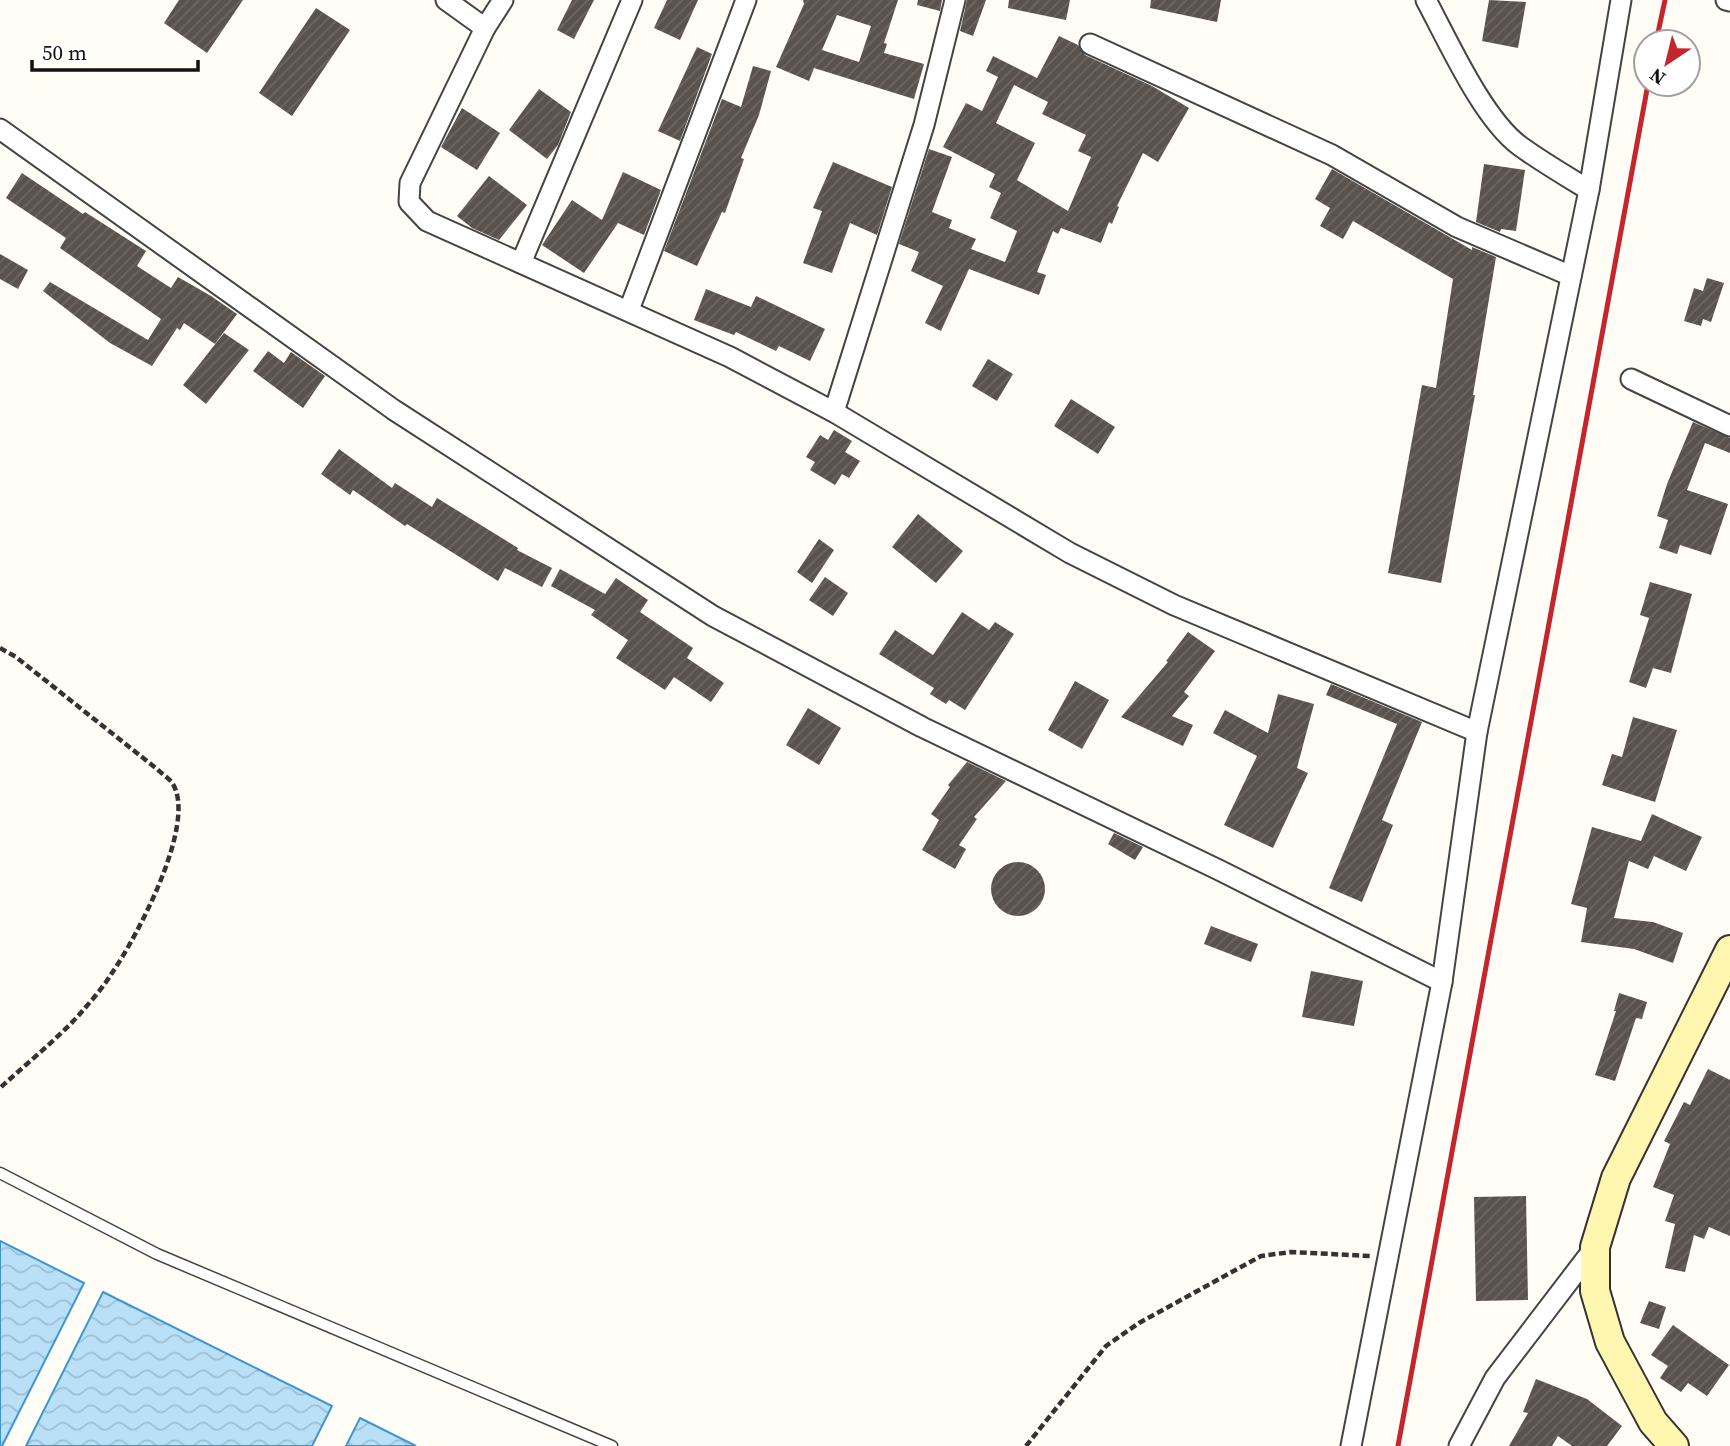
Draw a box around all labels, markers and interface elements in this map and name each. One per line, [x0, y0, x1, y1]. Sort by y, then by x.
scale bar [32, 28, 198, 72]
north arrow [1632, 28, 1702, 98]
text: 50 m [42, 38, 87, 67]
text: N [1644, 62, 1670, 92]

